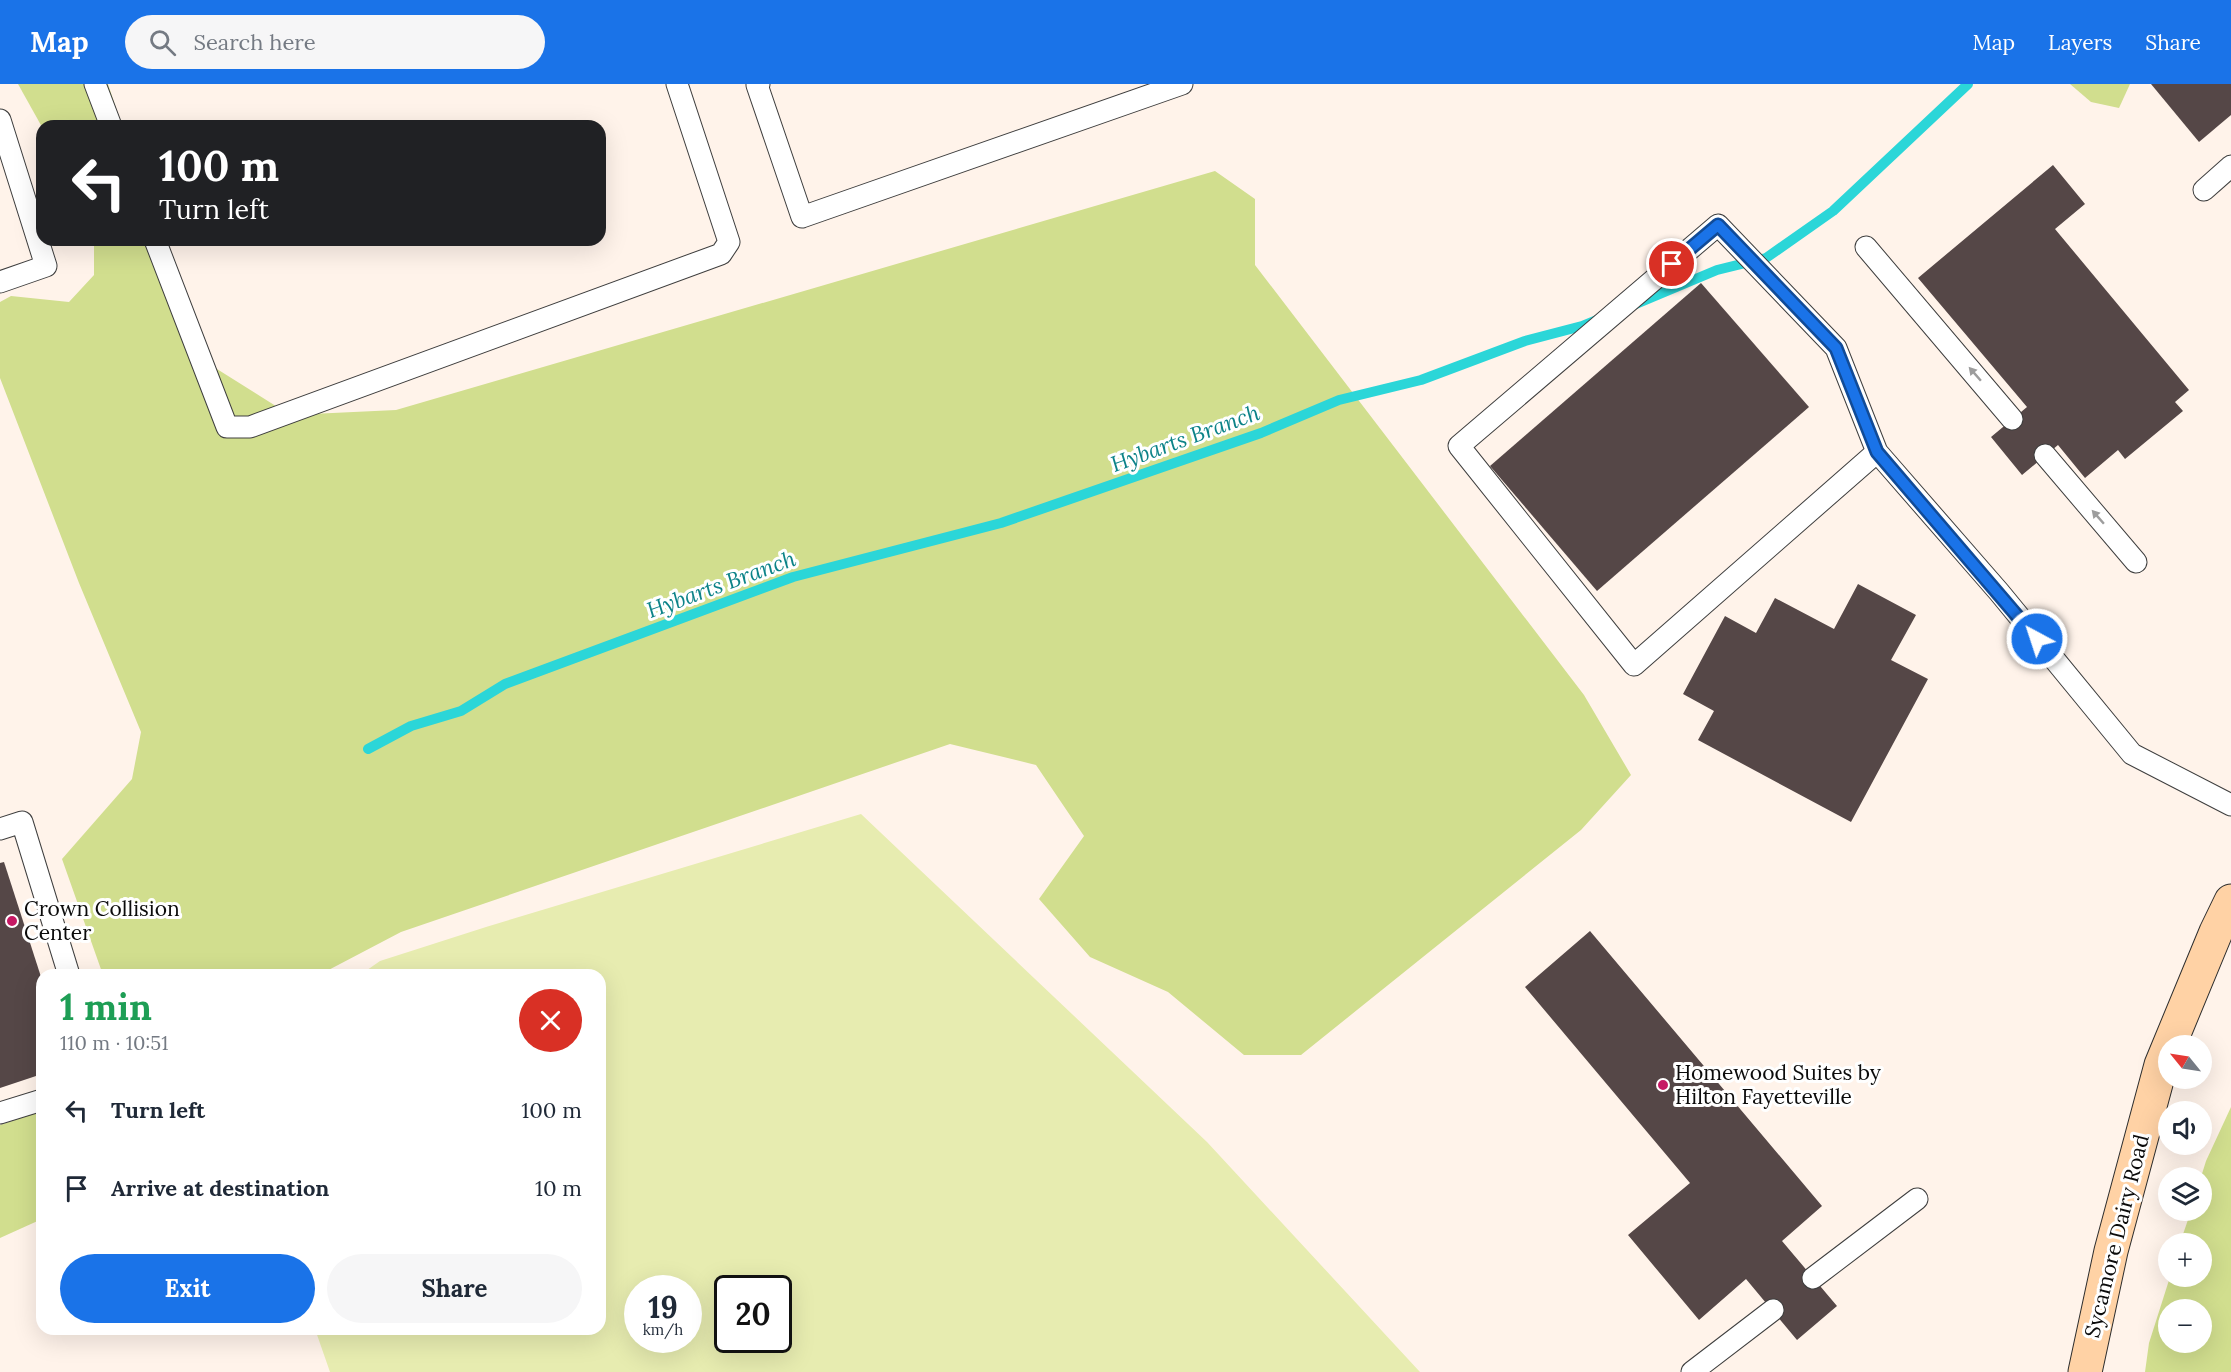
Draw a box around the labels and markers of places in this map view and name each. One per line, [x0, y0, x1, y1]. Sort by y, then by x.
pin [1646, 238, 1697, 289]
place label: Crown Collision Center [24, 895, 180, 946]
marker: Crown Collision Center [5, 914, 19, 928]
place label: Homewood Suites by Hilton Fayetteville [1675, 1059, 1881, 1110]
marker: Homewood Suites by Hilton Fayetteville [1656, 1078, 1670, 1092]

